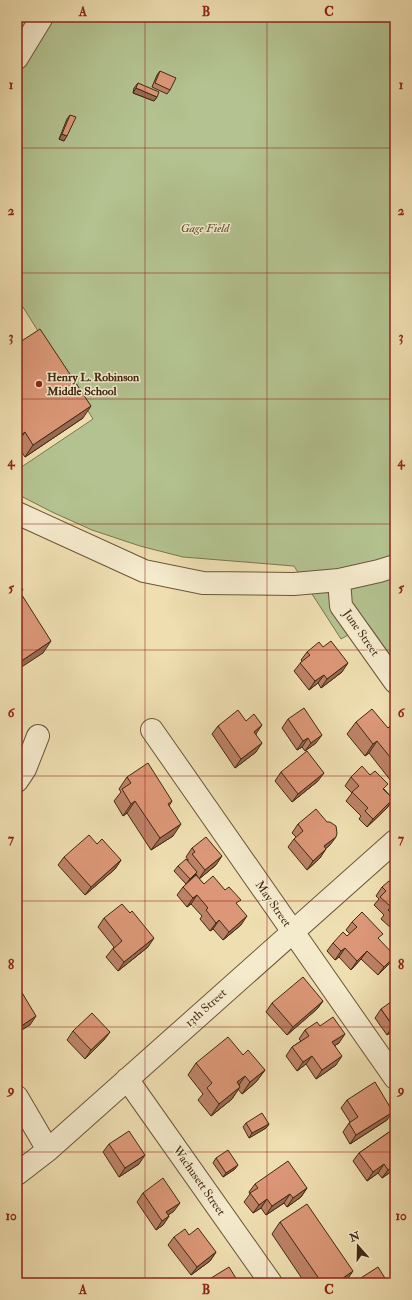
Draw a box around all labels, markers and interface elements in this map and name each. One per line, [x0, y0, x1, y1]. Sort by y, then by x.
text: A [78, 4, 88, 20]
text: B [202, 4, 210, 20]
text: C [324, 4, 334, 20]
text: 1 [9, 77, 14, 93]
text: 1 [399, 77, 404, 93]
text: 2 [8, 203, 15, 219]
text: 2 [398, 203, 405, 219]
park label: Gage Field [181, 221, 230, 236]
text: 3 [9, 329, 14, 345]
text: 3 [399, 329, 404, 345]
place label: Henry L. Robinson Middle School [46, 370, 140, 399]
marker: Henry L. Robinson Middle School [34, 379, 44, 389]
text: 4 [6, 454, 15, 470]
text: 4 [396, 454, 405, 470]
text: 5 [8, 580, 14, 596]
text: 5 [398, 580, 404, 596]
street label: June Street [339, 606, 383, 659]
text: 6 [8, 705, 16, 721]
text: 6 [398, 705, 406, 721]
text: 7 [8, 831, 15, 847]
text: 7 [398, 831, 405, 847]
street label: May Street [252, 878, 294, 930]
text: 8 [8, 957, 14, 973]
text: 8 [398, 957, 404, 973]
street label: 13th Street [182, 985, 230, 1030]
text: 9 [6, 1082, 15, 1098]
text: 9 [396, 1082, 405, 1098]
street label: Wachusett Street [169, 1142, 229, 1219]
text: 10 [5, 1208, 17, 1224]
text: 10 [395, 1208, 407, 1224]
north arrow [338, 1226, 378, 1266]
text: N [347, 1229, 363, 1245]
text: A [78, 1282, 88, 1298]
text: B [202, 1282, 210, 1298]
text: C [324, 1282, 334, 1298]

